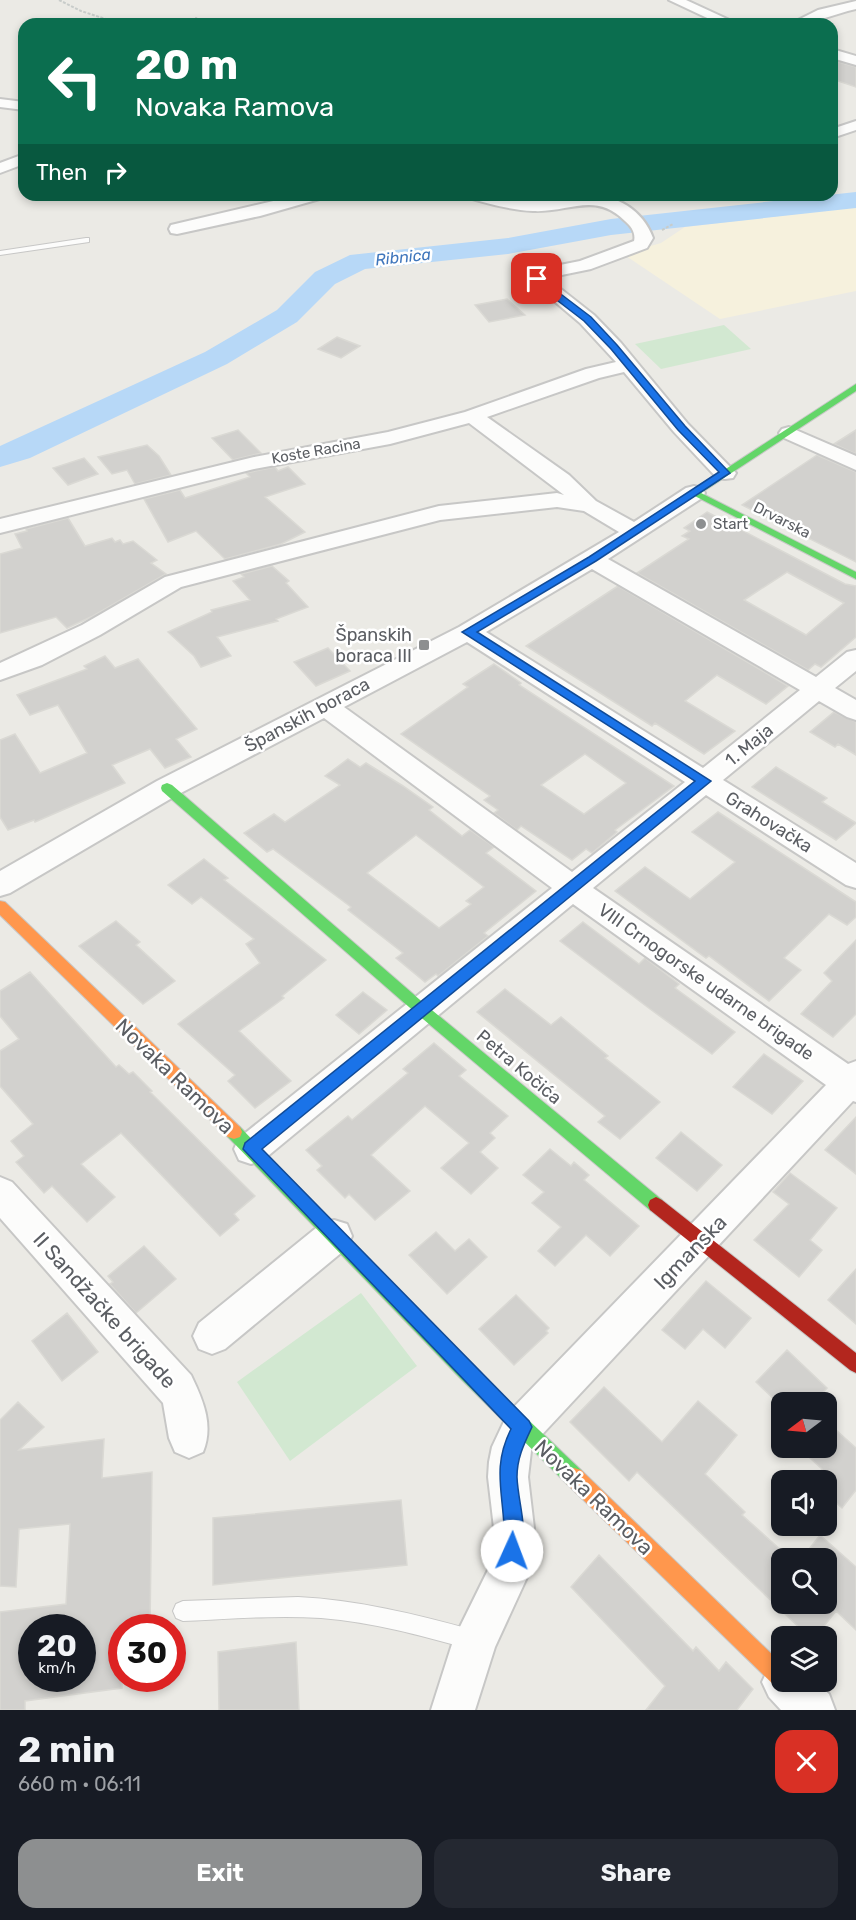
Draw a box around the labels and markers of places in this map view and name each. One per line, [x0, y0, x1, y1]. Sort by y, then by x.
pin [511, 253, 562, 304]
place label: Start [713, 515, 748, 533]
marker: Start [694, 517, 708, 531]
place label: Španskih boraca III [335, 624, 412, 667]
marker: Španskih boraca III [417, 638, 431, 652]

